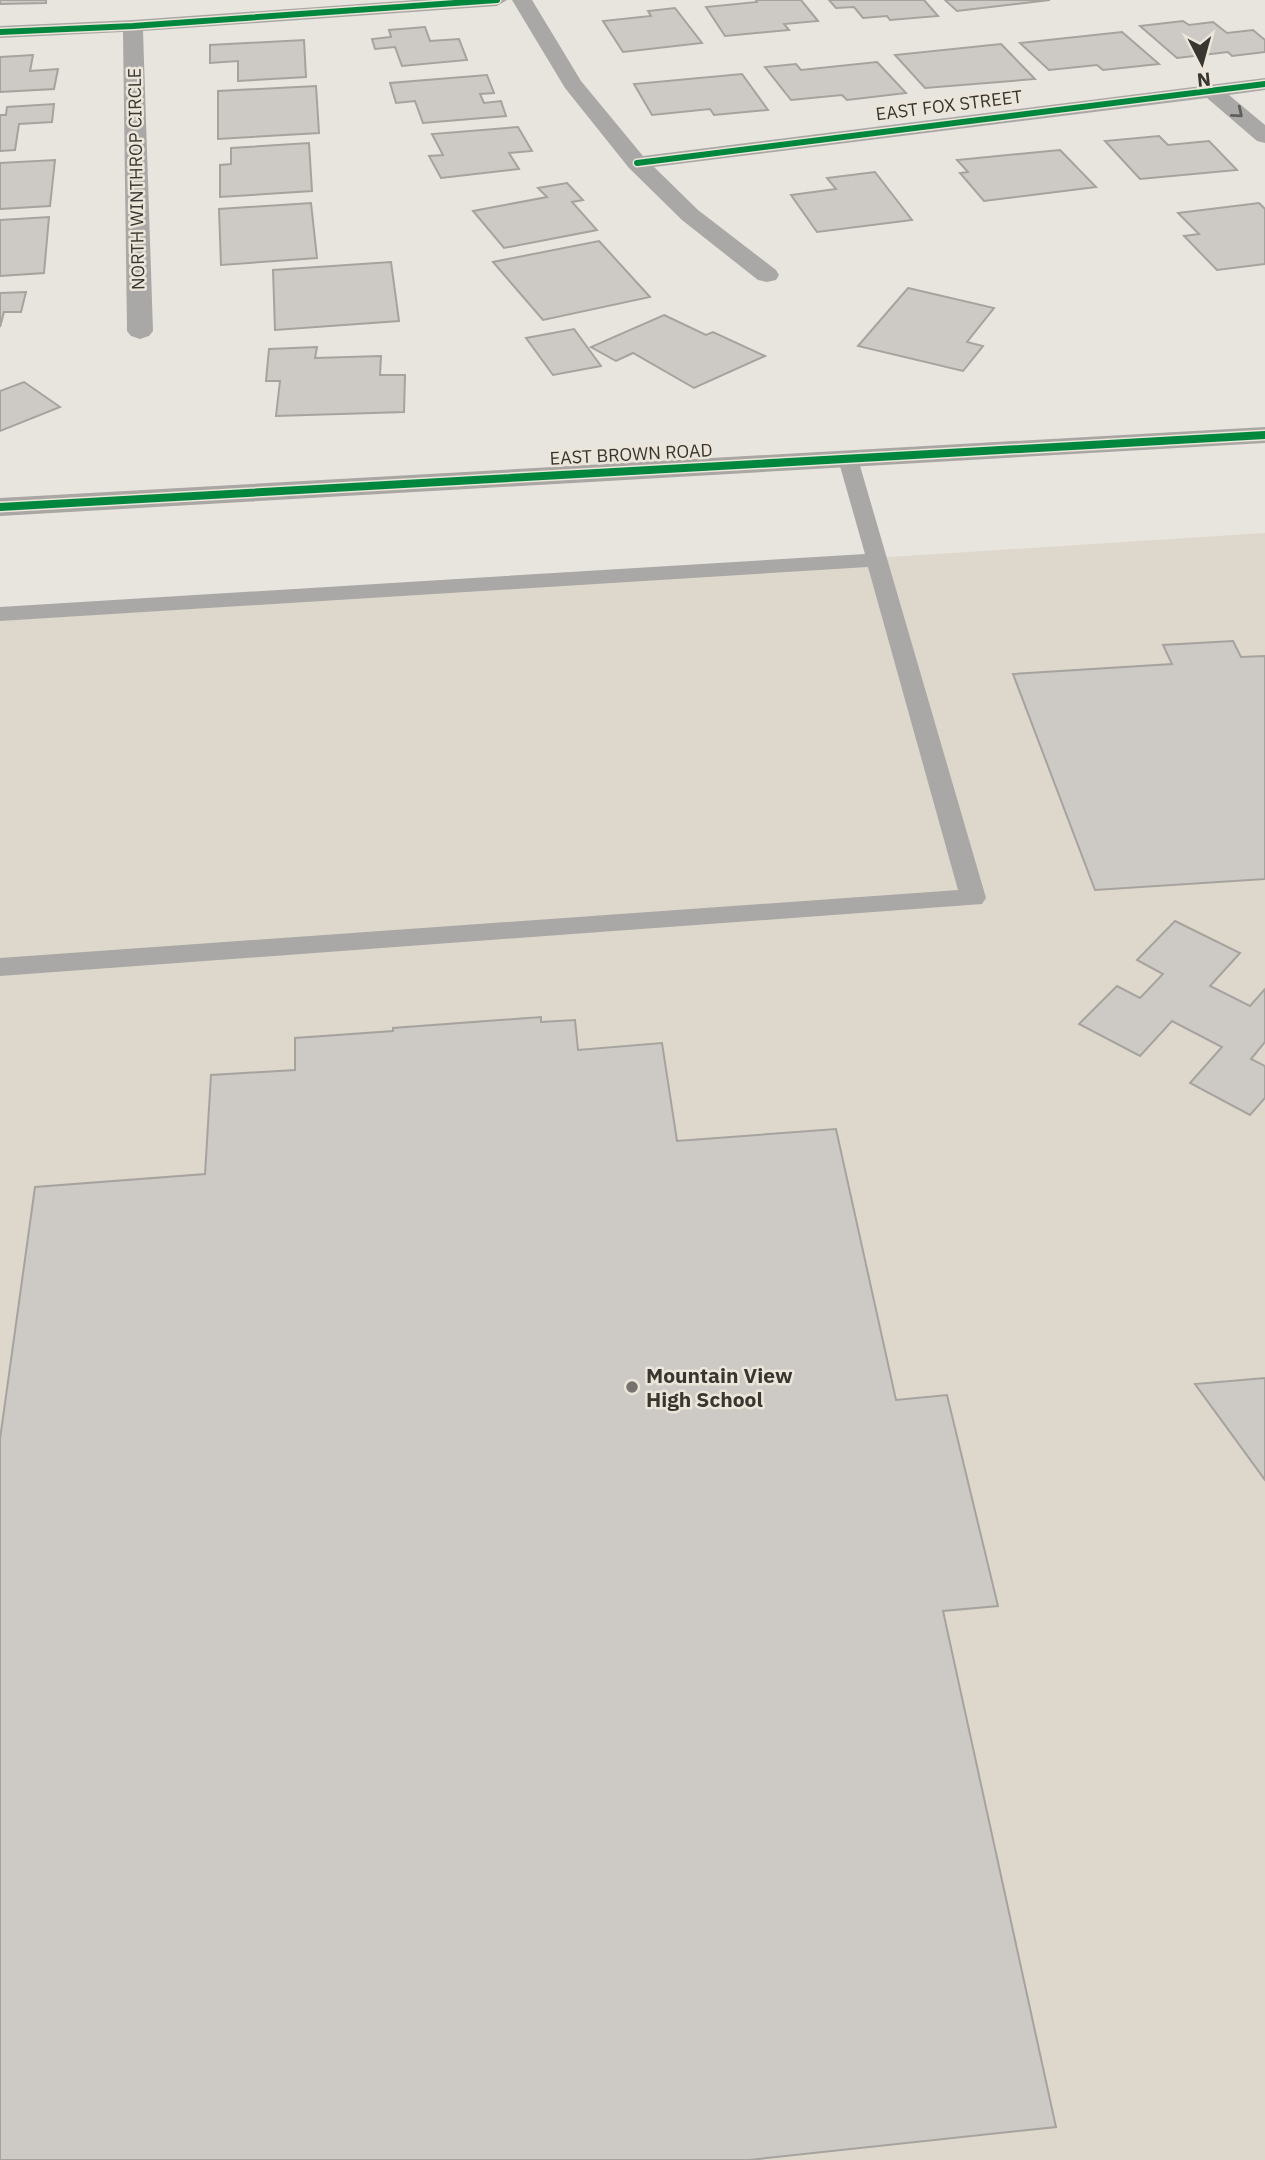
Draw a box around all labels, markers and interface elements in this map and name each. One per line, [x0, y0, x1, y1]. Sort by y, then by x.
north arrow [1167, 28, 1237, 98]
text: N [1196, 67, 1212, 93]
street label: NORTH WINTHROP CIRCLE [123, 68, 149, 290]
street label: EAST FOX STREET [874, 85, 1024, 125]
one-way arrow [1230, 105, 1243, 117]
street label: EAST BROWN ROAD [549, 438, 713, 470]
place label: Mountain View High School [646, 1361, 793, 1413]
marker: Mountain View High School [624, 1379, 640, 1395]

